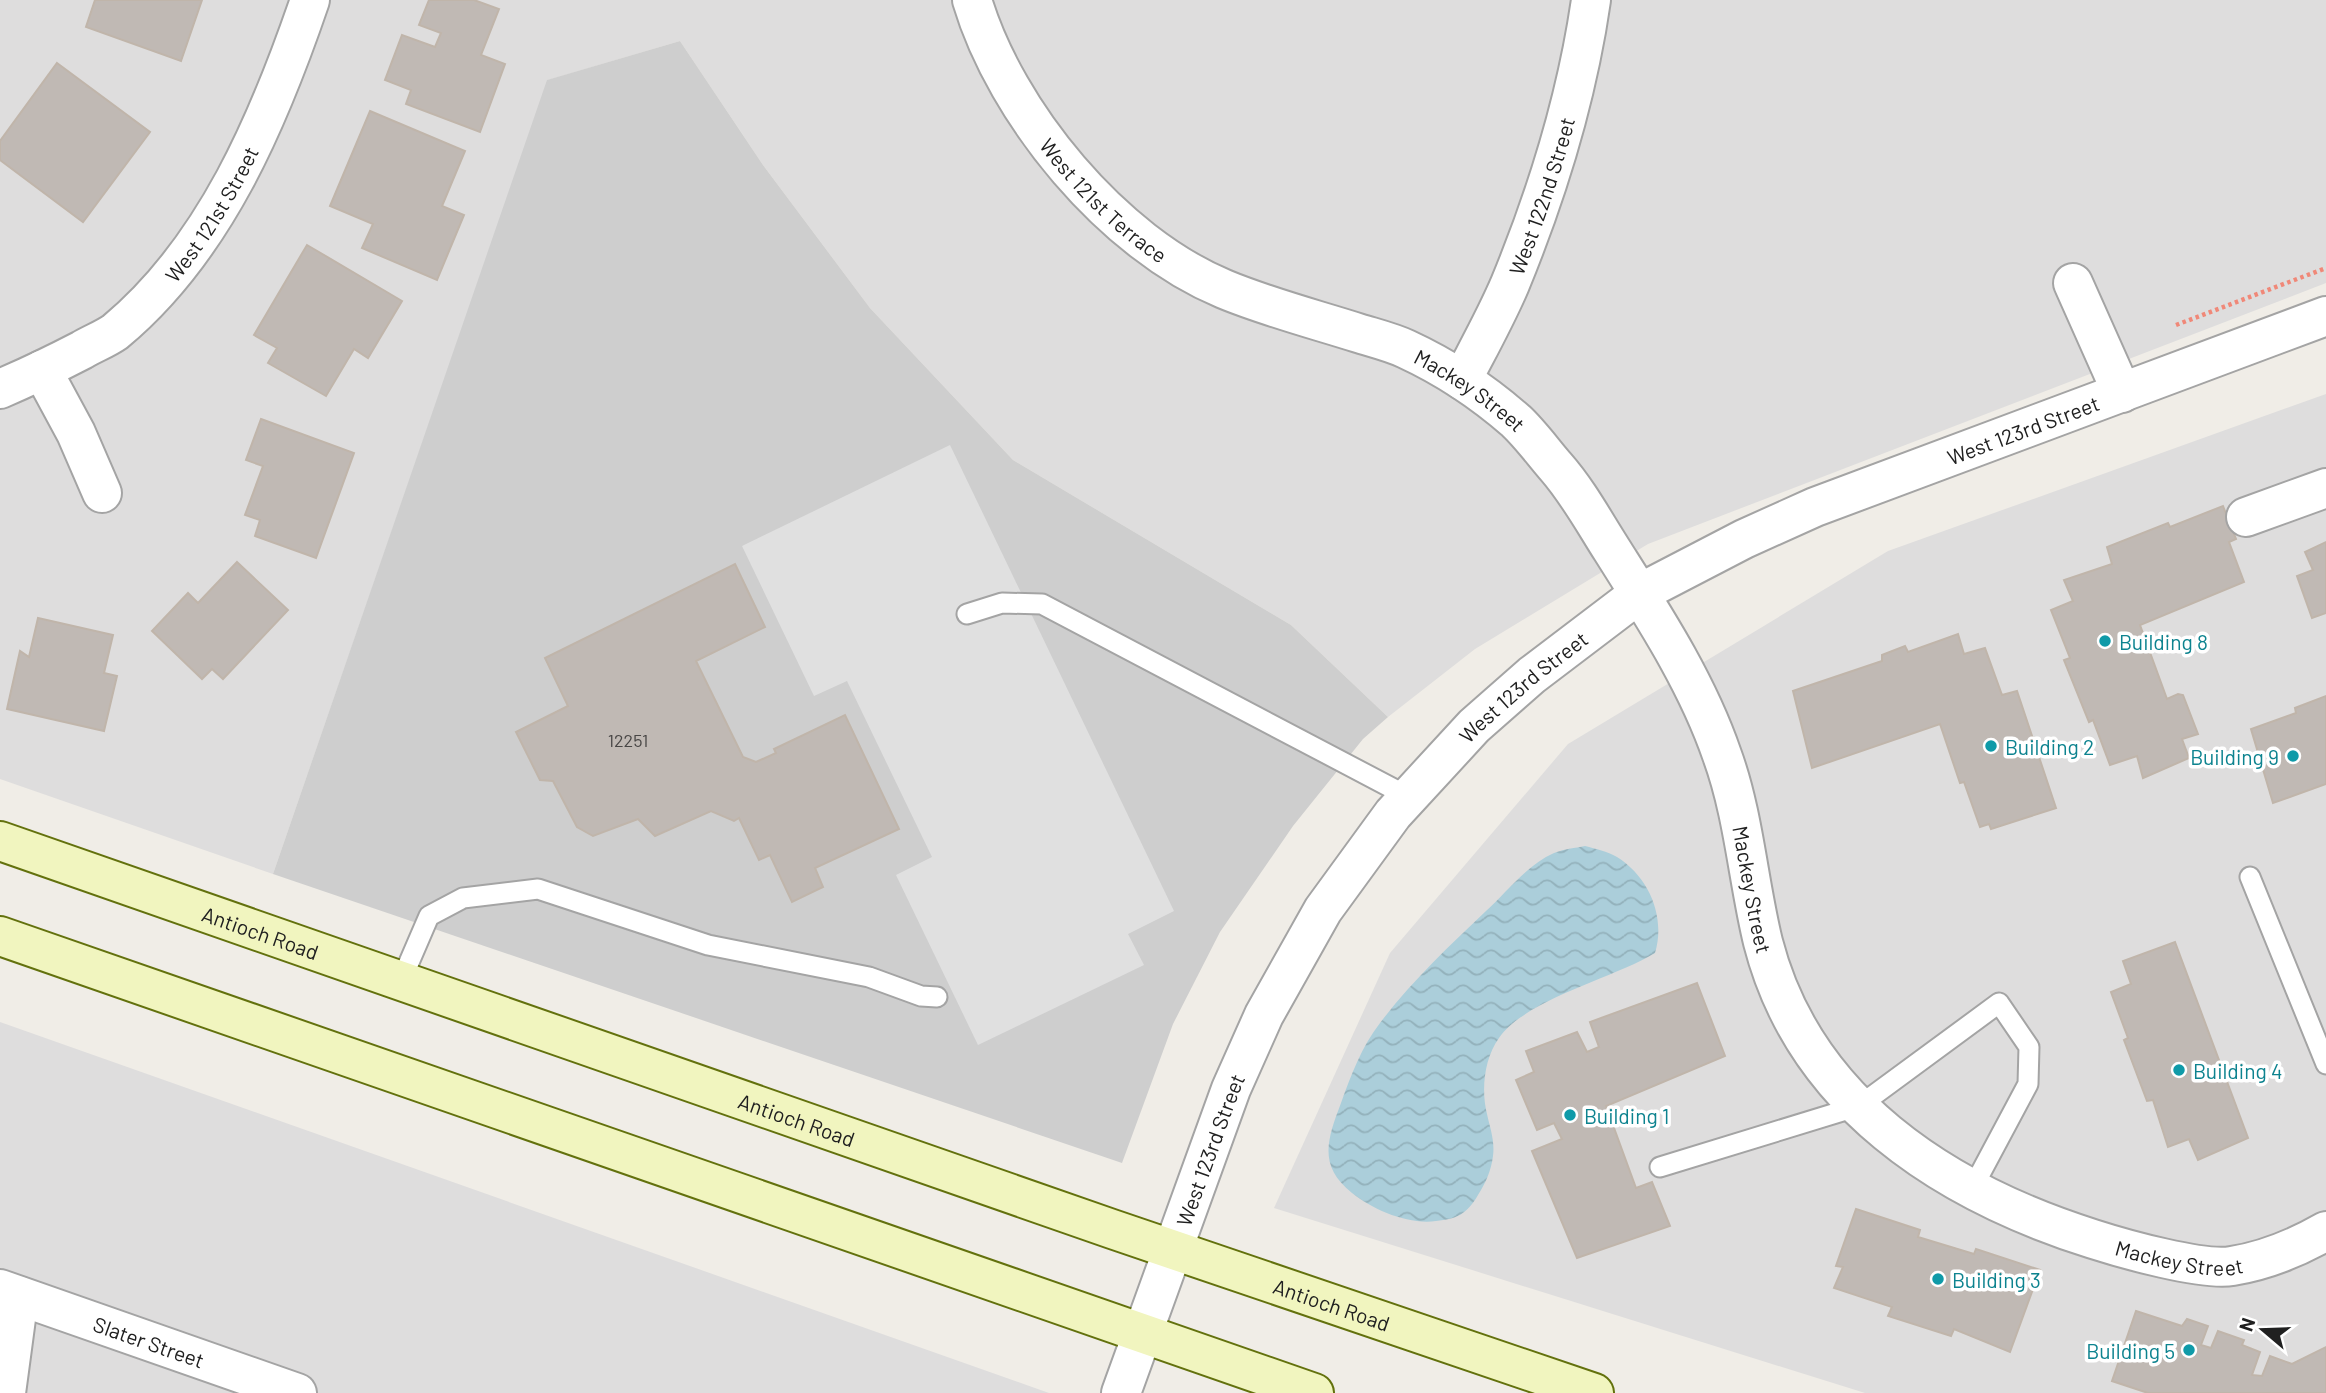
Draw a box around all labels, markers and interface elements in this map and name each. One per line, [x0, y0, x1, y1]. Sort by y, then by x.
street label: West 122nd Street [1503, 114, 1579, 278]
street label: West 121st Terrace [1035, 133, 1172, 267]
street label: West 121st Street [159, 142, 262, 286]
street label: Mackey Street [1411, 343, 1531, 436]
street label: West 123rd Street [1943, 390, 2102, 469]
street label: West 123rd Street [1453, 625, 1592, 747]
place label: Building 8 [2119, 629, 2208, 654]
marker: Building 8 [2097, 633, 2113, 649]
house number: 12251 [608, 729, 648, 751]
place label: Building 2 [2005, 734, 2094, 759]
marker: Building 2 [1983, 738, 1999, 754]
place label: Building 9 [2190, 744, 2279, 769]
marker: Building 9 [2285, 748, 2301, 764]
street label: Mackey Street [1729, 823, 1778, 956]
street label: Antioch Road [199, 900, 322, 964]
place label: Building 4 [2193, 1058, 2282, 1083]
marker: Building 4 [2171, 1062, 2187, 1078]
street label: West 123rd Street [1170, 1069, 1249, 1229]
street label: Antioch Road [735, 1087, 858, 1151]
place label: Building 1 [1584, 1103, 1669, 1128]
marker: Building 1 [1562, 1107, 1578, 1123]
street label: Mackey Street [2113, 1234, 2245, 1279]
place label: Building 3 [1952, 1267, 2041, 1292]
marker: Building 3 [1930, 1271, 1946, 1287]
street label: Antioch Road [1270, 1272, 1393, 1335]
north arrow [2228, 1295, 2298, 1365]
street label: Slater Street [90, 1310, 208, 1372]
text: N [2234, 1315, 2259, 1334]
place label: Building 5 [2086, 1338, 2175, 1363]
marker: Building 5 [2181, 1342, 2197, 1358]

